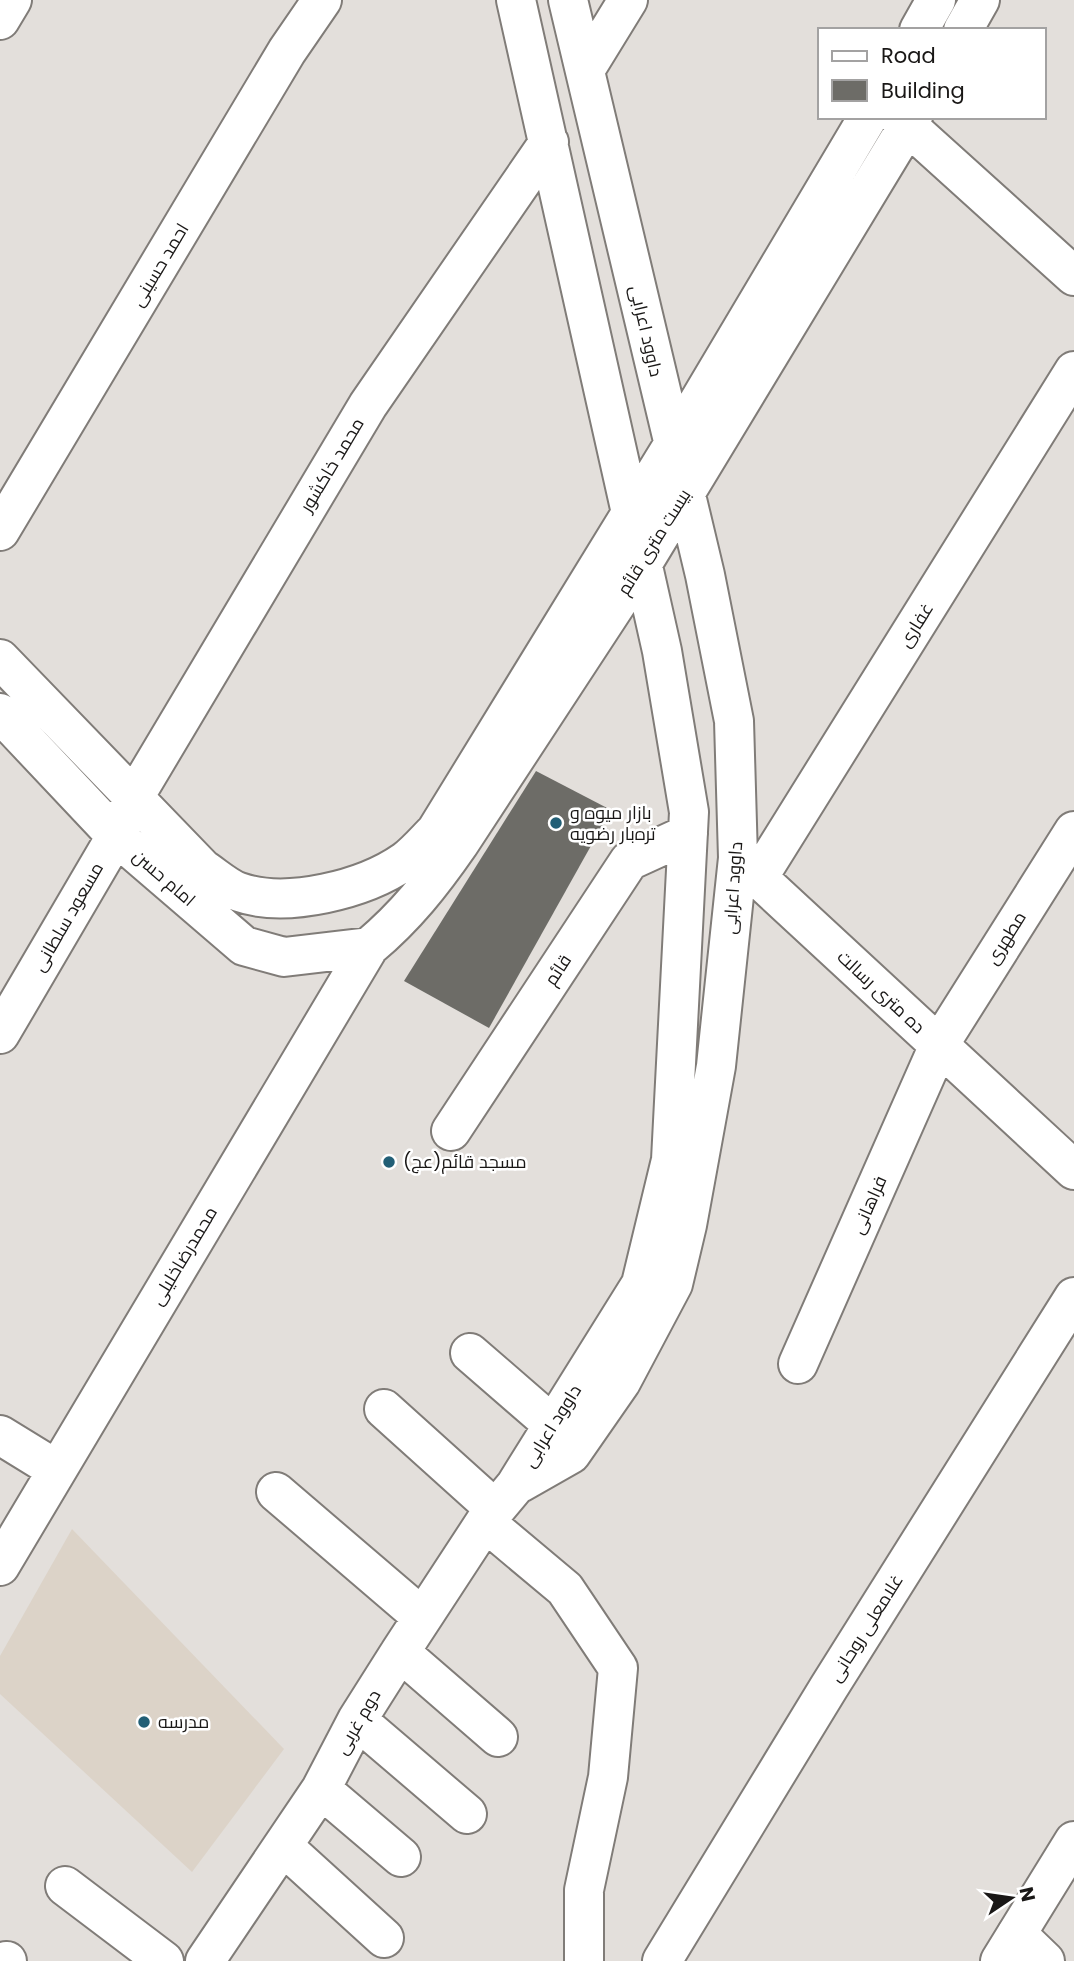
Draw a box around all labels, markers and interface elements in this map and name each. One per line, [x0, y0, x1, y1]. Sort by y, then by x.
legend [818, 28, 1046, 119]
text: Road [881, 41, 936, 70]
text: Building [881, 76, 965, 105]
street label: احمد حسینی [125, 218, 194, 311]
street label: داوود اعرابی [624, 283, 669, 379]
street label: محمد خاکشور [293, 413, 370, 518]
street label: بیست متری قائم [611, 484, 696, 600]
street label: غفاری [892, 598, 939, 652]
place label: بازار میوه و تره‌بار رضویه [570, 800, 656, 846]
marker: بازار میوه و تره‌بار رضویه [548, 815, 564, 831]
street label: داوود اعرابی [717, 841, 748, 935]
street label: امام حسن [128, 843, 201, 912]
street label: مسعود سلطانی [26, 858, 109, 976]
street label: مطهری [979, 906, 1032, 969]
street label: ده متری رسالت [832, 944, 931, 1039]
street label: قائم [538, 949, 577, 990]
place label: مسجد قائم(عج) [403, 1149, 527, 1174]
marker: مسجد قائم(عج) [381, 1154, 397, 1170]
street label: فراهانی [845, 1172, 892, 1238]
street label: محمدرضاخلیلی [144, 1202, 223, 1310]
street label: داوود اعرابی [516, 1380, 587, 1472]
street label: غلامعلی روحانی [823, 1569, 909, 1686]
street label: دوم غربی [329, 1685, 386, 1759]
place label: مدرسه [158, 1709, 209, 1734]
marker: مدرسه [136, 1714, 152, 1730]
north arrow [976, 1863, 1046, 1933]
text: N [1012, 1884, 1042, 1904]

